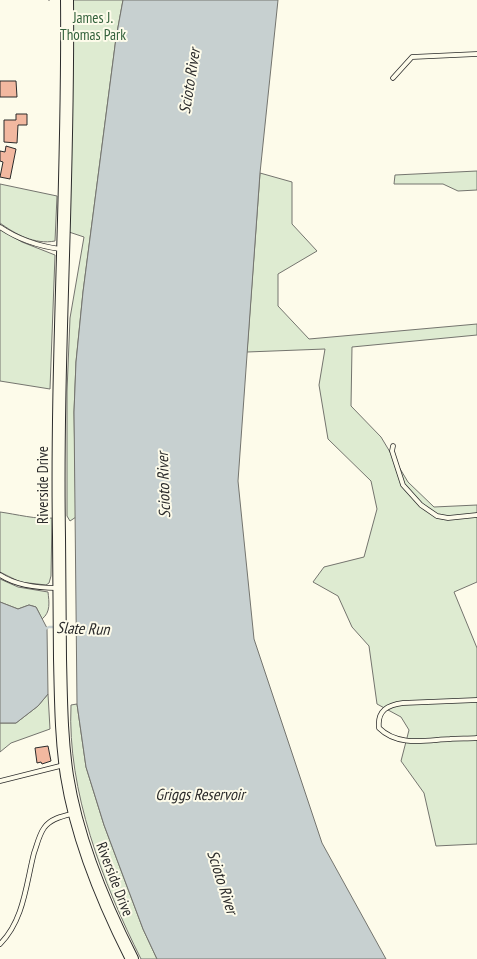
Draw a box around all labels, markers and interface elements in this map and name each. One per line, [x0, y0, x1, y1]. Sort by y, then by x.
park label: James J. Thomas Park [60, 8, 126, 44]
water label: Scioto River [174, 44, 204, 115]
street label: Riverside Drive [33, 446, 52, 524]
water label: Scioto River [152, 449, 174, 518]
water label: Slate Run [56, 617, 111, 639]
water label: Griggs Reservoir [155, 784, 247, 804]
street label: Riverside Drive [92, 839, 138, 919]
water label: Scioto River [203, 848, 243, 919]

